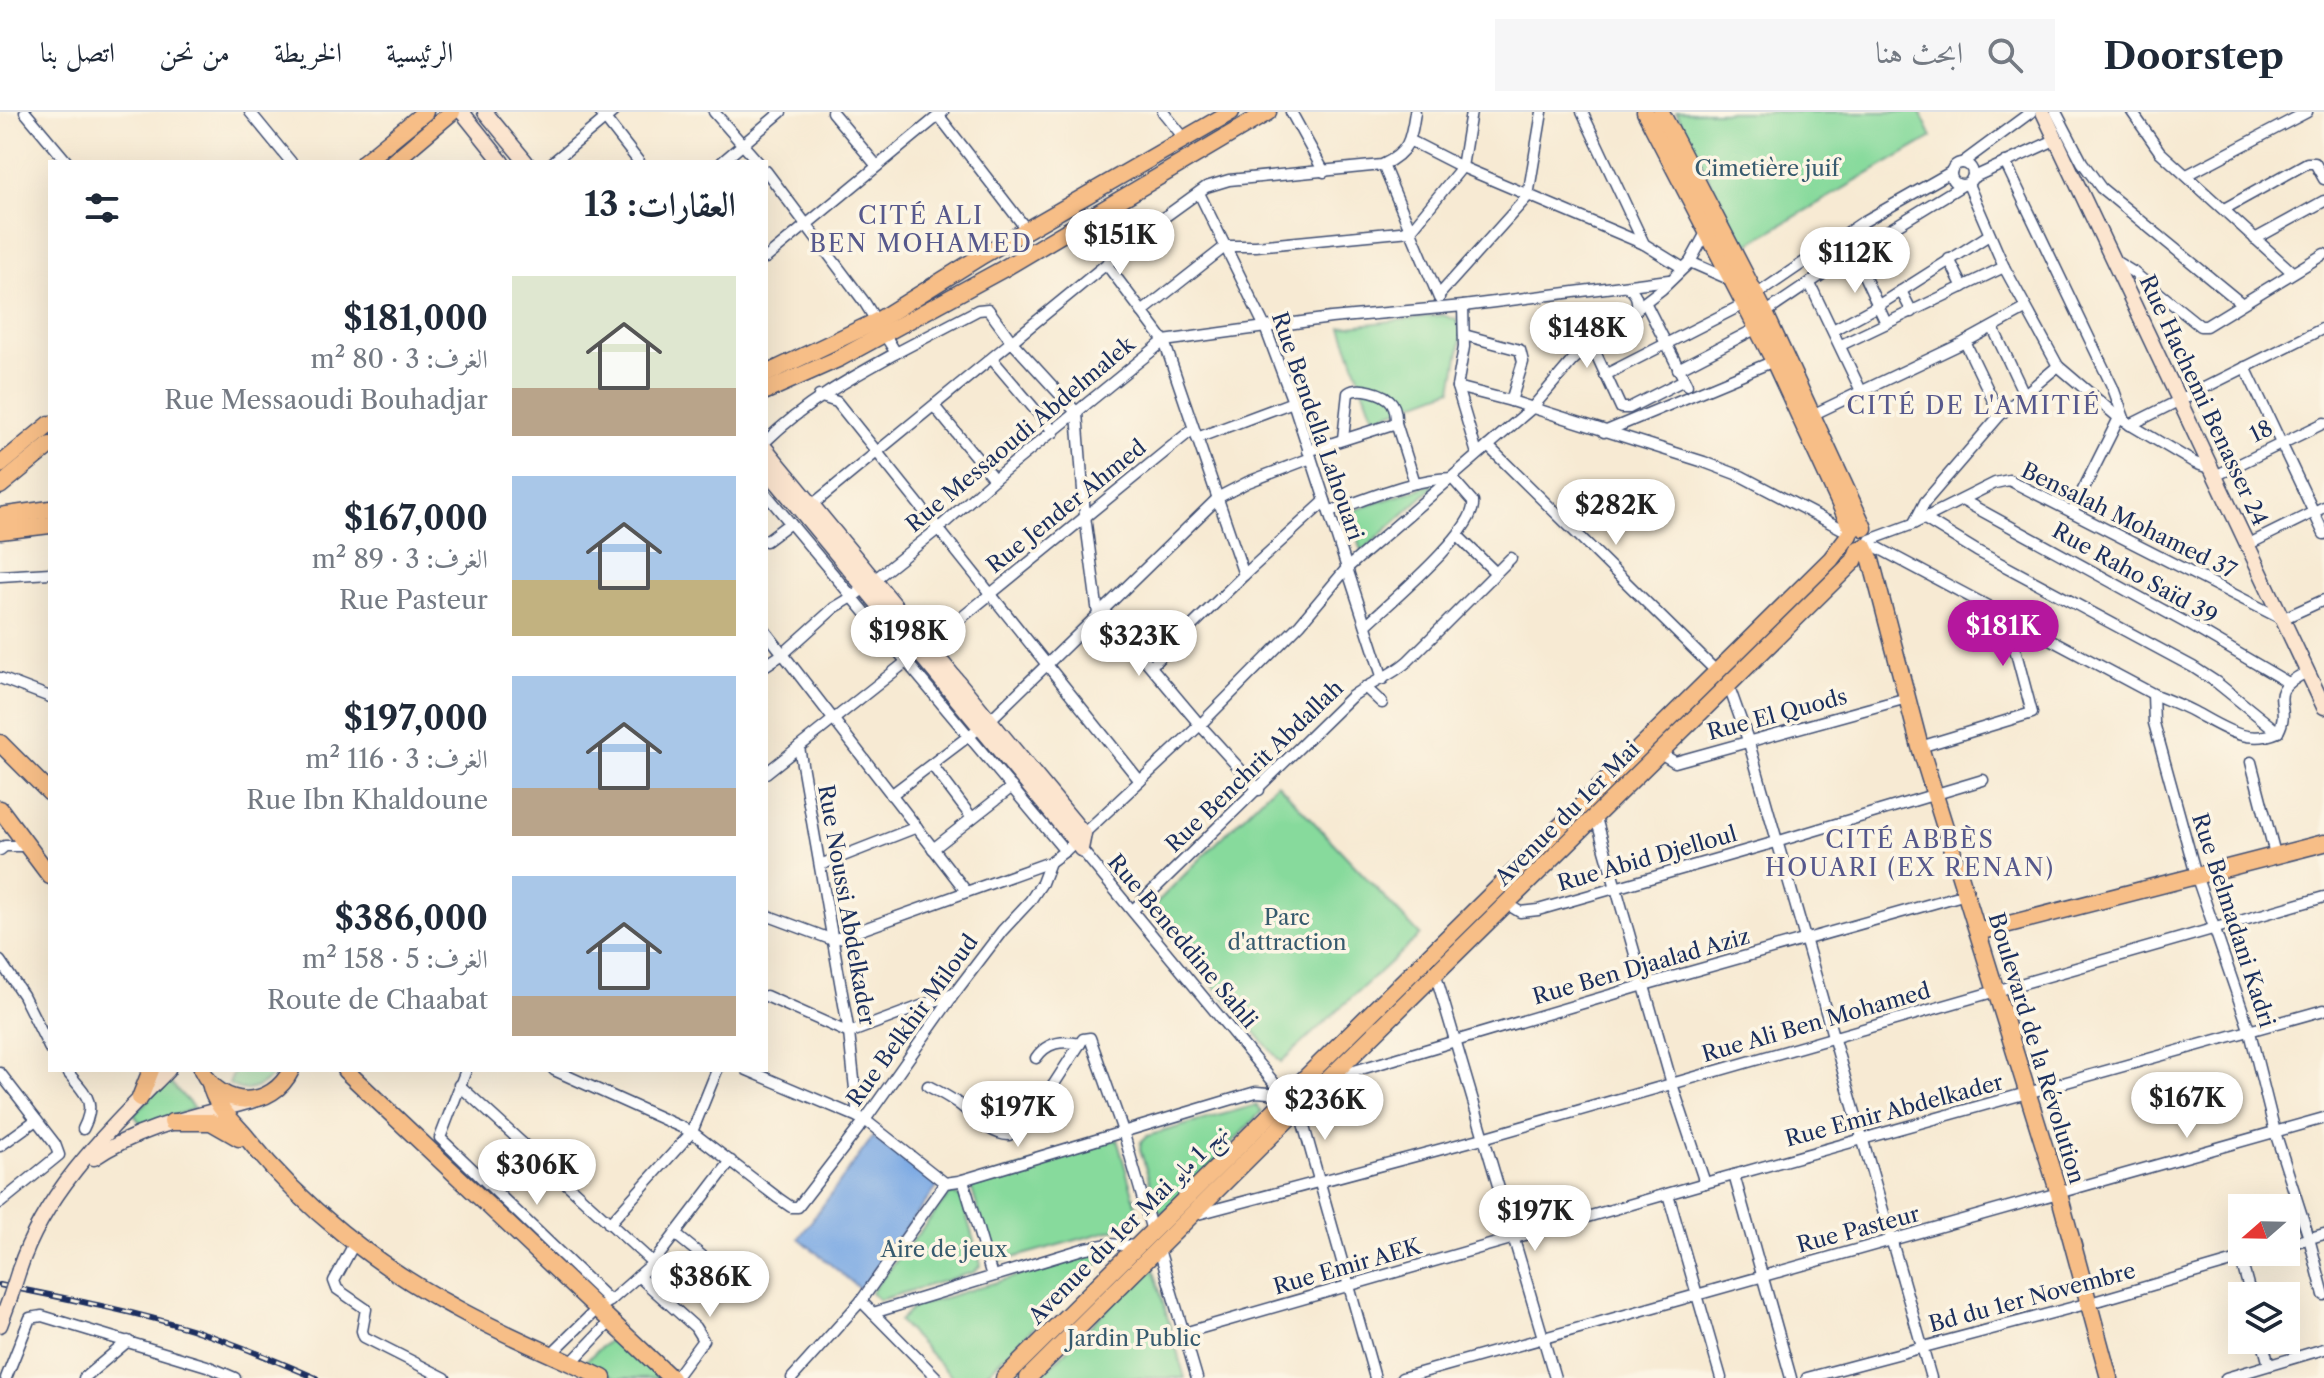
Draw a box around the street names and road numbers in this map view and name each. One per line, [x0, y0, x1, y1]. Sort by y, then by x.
street label: Rue Hachemi Benasser 24 [2134, 271, 2274, 530]
street label: Rue Bendella Lahouari [1266, 308, 1369, 544]
street label: Rue Messaoudi Abdelmalek [900, 330, 1141, 538]
street label: 18 [2245, 414, 2277, 448]
street label: Rue Jender Ahmed [981, 434, 1151, 579]
street label: Bensalah Mohamed 37 [2017, 457, 2241, 584]
street label: Rue Raho Saïd 39 [2048, 517, 2222, 630]
street label: Rue Benchrit Abdallah [1160, 674, 1349, 858]
street label: Rue El Quods [1704, 683, 1850, 746]
street label: Avenue du 1er Mai [1489, 735, 1646, 892]
street label: Rue Noussi Abdelkader [812, 783, 881, 1028]
street label: Rue Belmadani Kadri [2186, 810, 2281, 1031]
street label: Rue Abid Djelloul [1554, 820, 1740, 897]
street label: Rue Beneddine Sahli [1102, 849, 1263, 1034]
street label: Boulevard de la Révolution [1982, 909, 2091, 1187]
street label: Rue Ben Djaalad Aziz [1529, 923, 1753, 1010]
street label: Rue Belkhir Miloud [841, 929, 984, 1111]
street label: Rue Ali Ben Mohamed [1699, 977, 1933, 1068]
street label: Rue Emir Abdelkader [1782, 1068, 2006, 1153]
street label: Avenue du 1er Mai نهج 1 مايو [1022, 1119, 1238, 1335]
street label: Rue Pasteur [1794, 1200, 1922, 1259]
street label: Rue Emir AEK [1270, 1232, 1425, 1300]
street label: Bd du 1er Novembre [1926, 1257, 2138, 1338]

